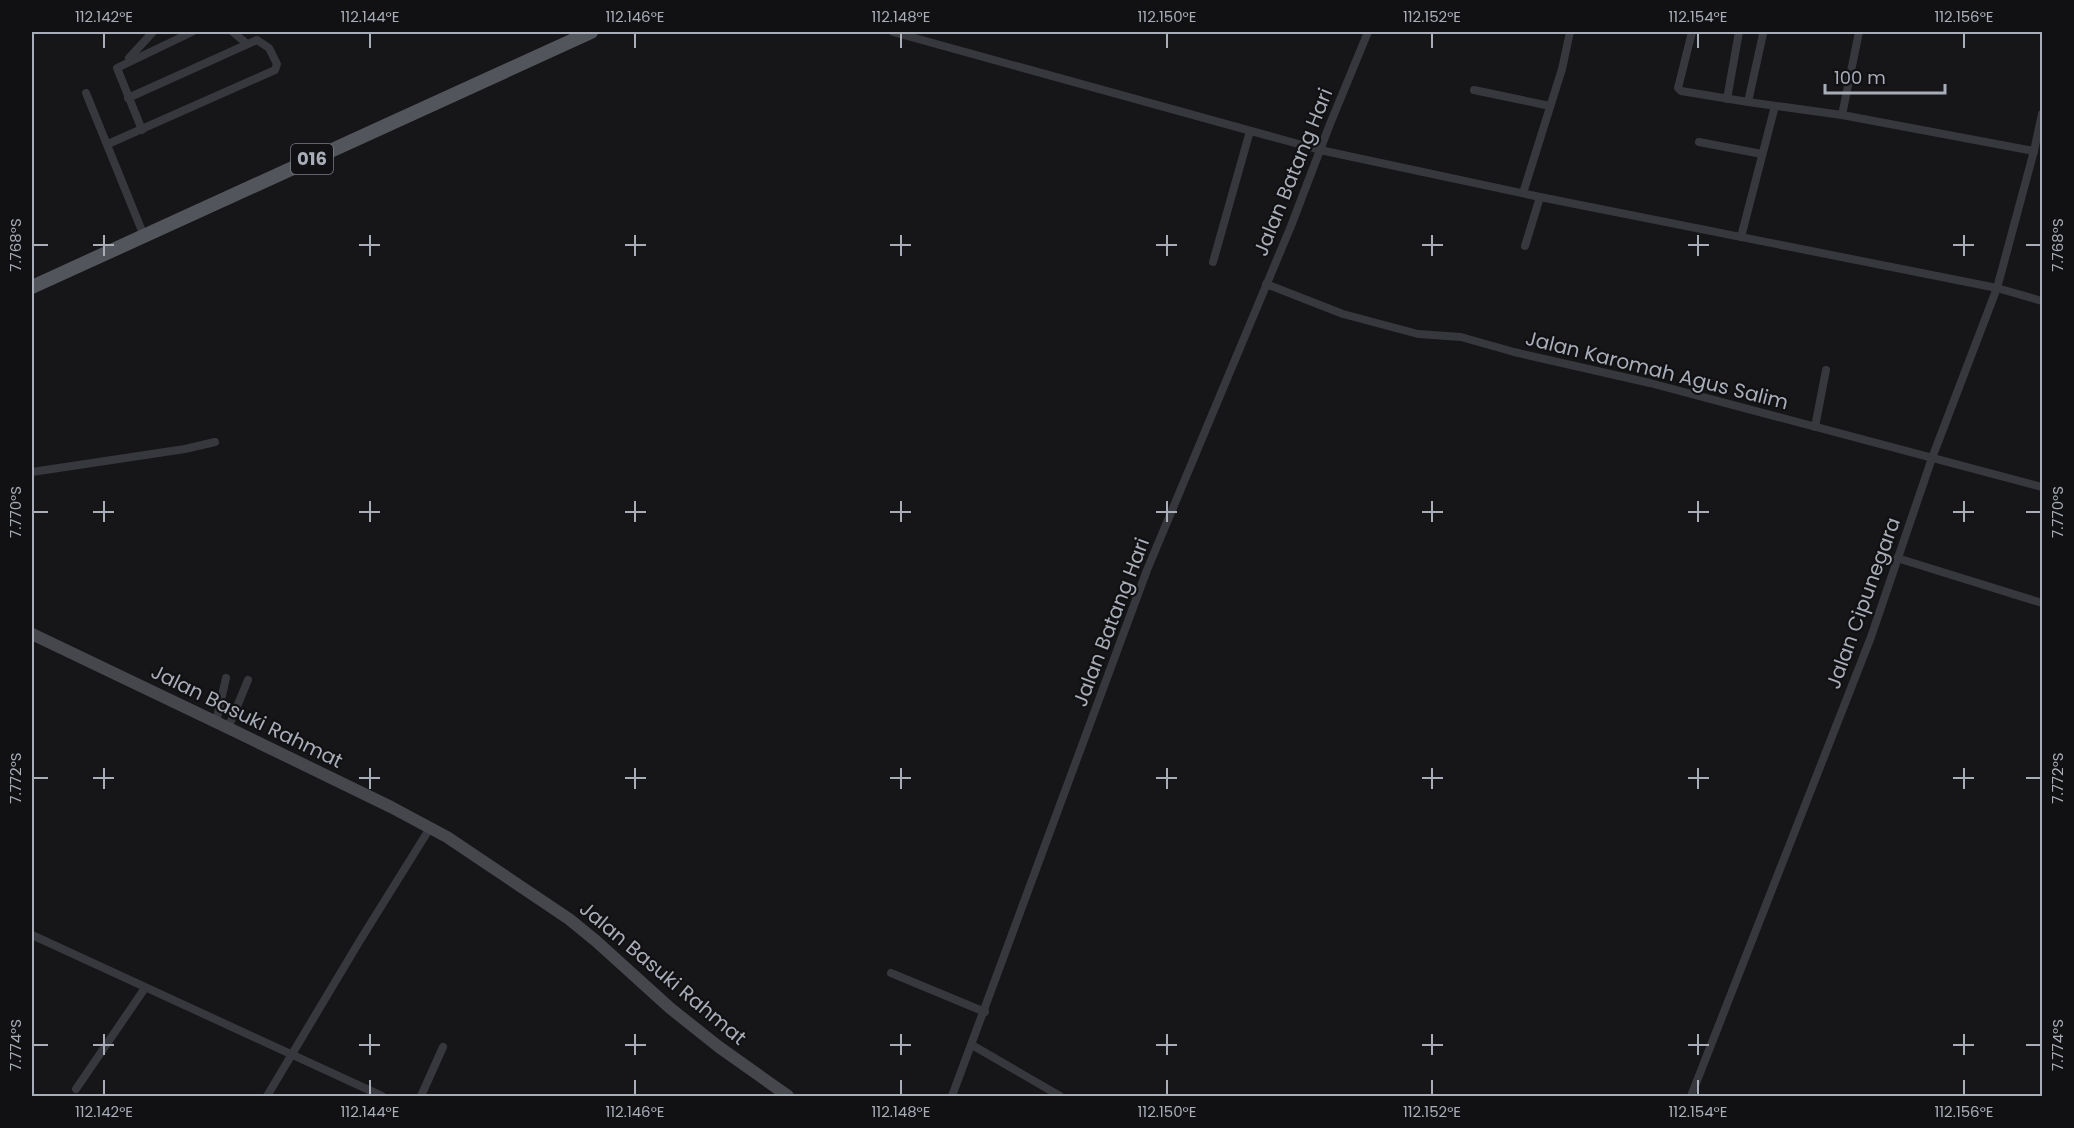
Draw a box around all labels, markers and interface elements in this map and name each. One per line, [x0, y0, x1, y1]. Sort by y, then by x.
text: 112.142°E [75, 6, 133, 27]
text: 112.144°E [341, 6, 399, 27]
text: 112.146°E [606, 6, 664, 27]
text: 112.148°E [872, 6, 930, 27]
text: 112.150°E [1138, 6, 1196, 27]
text: 112.152°E [1403, 6, 1461, 27]
text: 112.154°E [1669, 6, 1727, 27]
text: 112.156°E [1935, 6, 1993, 27]
scale bar [1825, 57, 1945, 95]
text: 100 m [1834, 65, 1886, 90]
street label: Jalan Batang Hari [1247, 84, 1339, 260]
road number: 016 [291, 144, 333, 174]
text: 7.768°S [5, 218, 26, 272]
text: 7.768°S [2047, 218, 2068, 272]
street label: Jalan Karomah Agus Salim [1523, 324, 1791, 416]
text: 7.770°S [5, 486, 26, 538]
text: 7.770°S [2047, 486, 2068, 538]
street label: Jalan Cipunegara [1819, 513, 1907, 693]
street label: Jalan Batang Hari [1066, 534, 1156, 710]
street label: Jalan Basuki Rahmat [146, 657, 348, 775]
text: 7.772°S [5, 752, 26, 804]
text: 7.772°S [2047, 752, 2068, 804]
street label: Jalan Basuki Rahmat [574, 895, 752, 1051]
text: 7.774°S [5, 1019, 26, 1071]
text: 7.774°S [2047, 1019, 2068, 1071]
text: 112.142°E [75, 1101, 133, 1122]
text: 112.144°E [341, 1101, 399, 1122]
text: 112.146°E [606, 1101, 664, 1122]
text: 112.148°E [872, 1101, 930, 1122]
text: 112.150°E [1138, 1101, 1196, 1122]
text: 112.152°E [1403, 1101, 1461, 1122]
text: 112.154°E [1669, 1101, 1727, 1122]
text: 112.156°E [1935, 1101, 1993, 1122]

